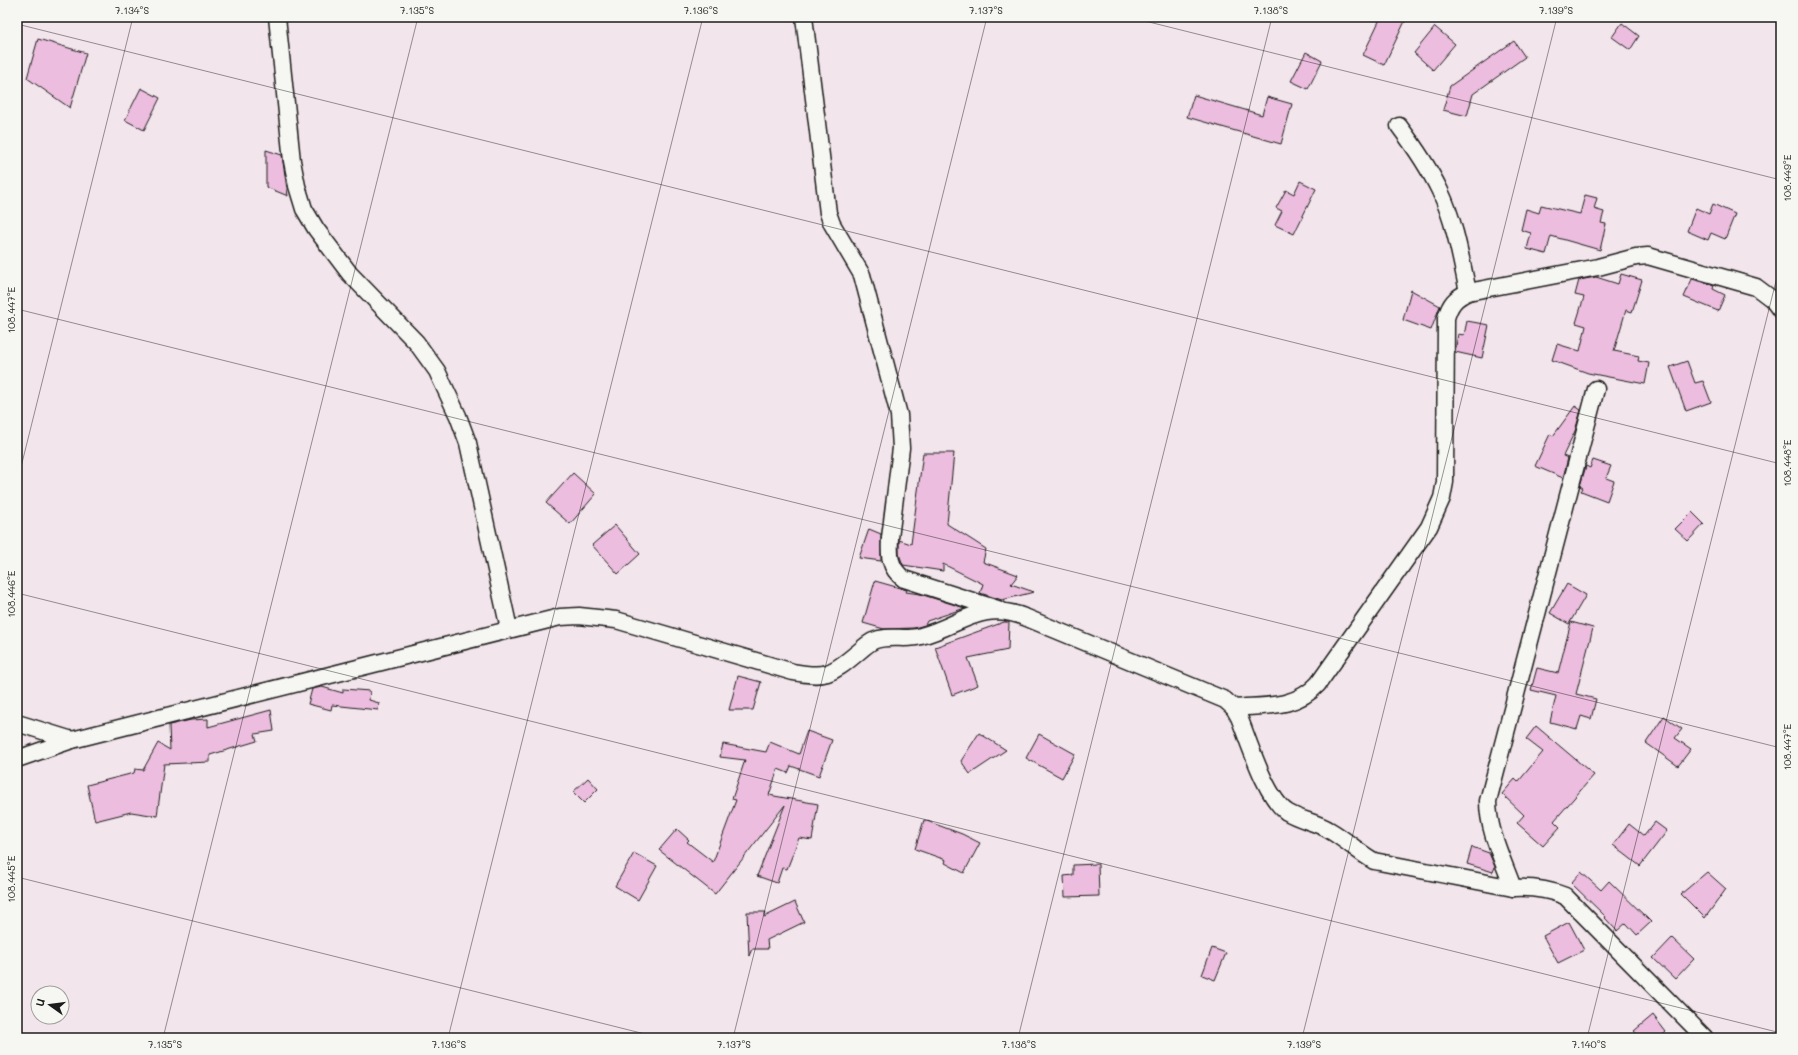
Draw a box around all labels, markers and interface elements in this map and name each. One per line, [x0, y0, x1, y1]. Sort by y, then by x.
text: 7.134°S [115, 3, 149, 17]
text: 7.135°S [400, 3, 434, 17]
text: 7.136°S [684, 3, 719, 17]
text: 7.137°S [969, 3, 1003, 17]
text: 7.138°S [1254, 3, 1289, 17]
text: 7.139°S [1539, 3, 1573, 17]
text: 108.449°E [1780, 154, 1794, 201]
text: 108.447°E [4, 286, 18, 333]
text: 108.448°E [1780, 439, 1794, 487]
text: 108.446°E [4, 570, 18, 618]
text: 108.447°E [1780, 723, 1794, 770]
text: 108.445°E [4, 855, 18, 902]
north arrow [30, 985, 70, 1025]
text: U [32, 997, 48, 1008]
text: 7.135°S [148, 1037, 182, 1051]
text: 7.136°S [432, 1037, 467, 1051]
text: 7.137°S [717, 1037, 751, 1051]
text: 7.138°S [1002, 1037, 1037, 1051]
text: 7.139°S [1287, 1037, 1321, 1051]
text: 7.140°S [1572, 1037, 1607, 1051]

